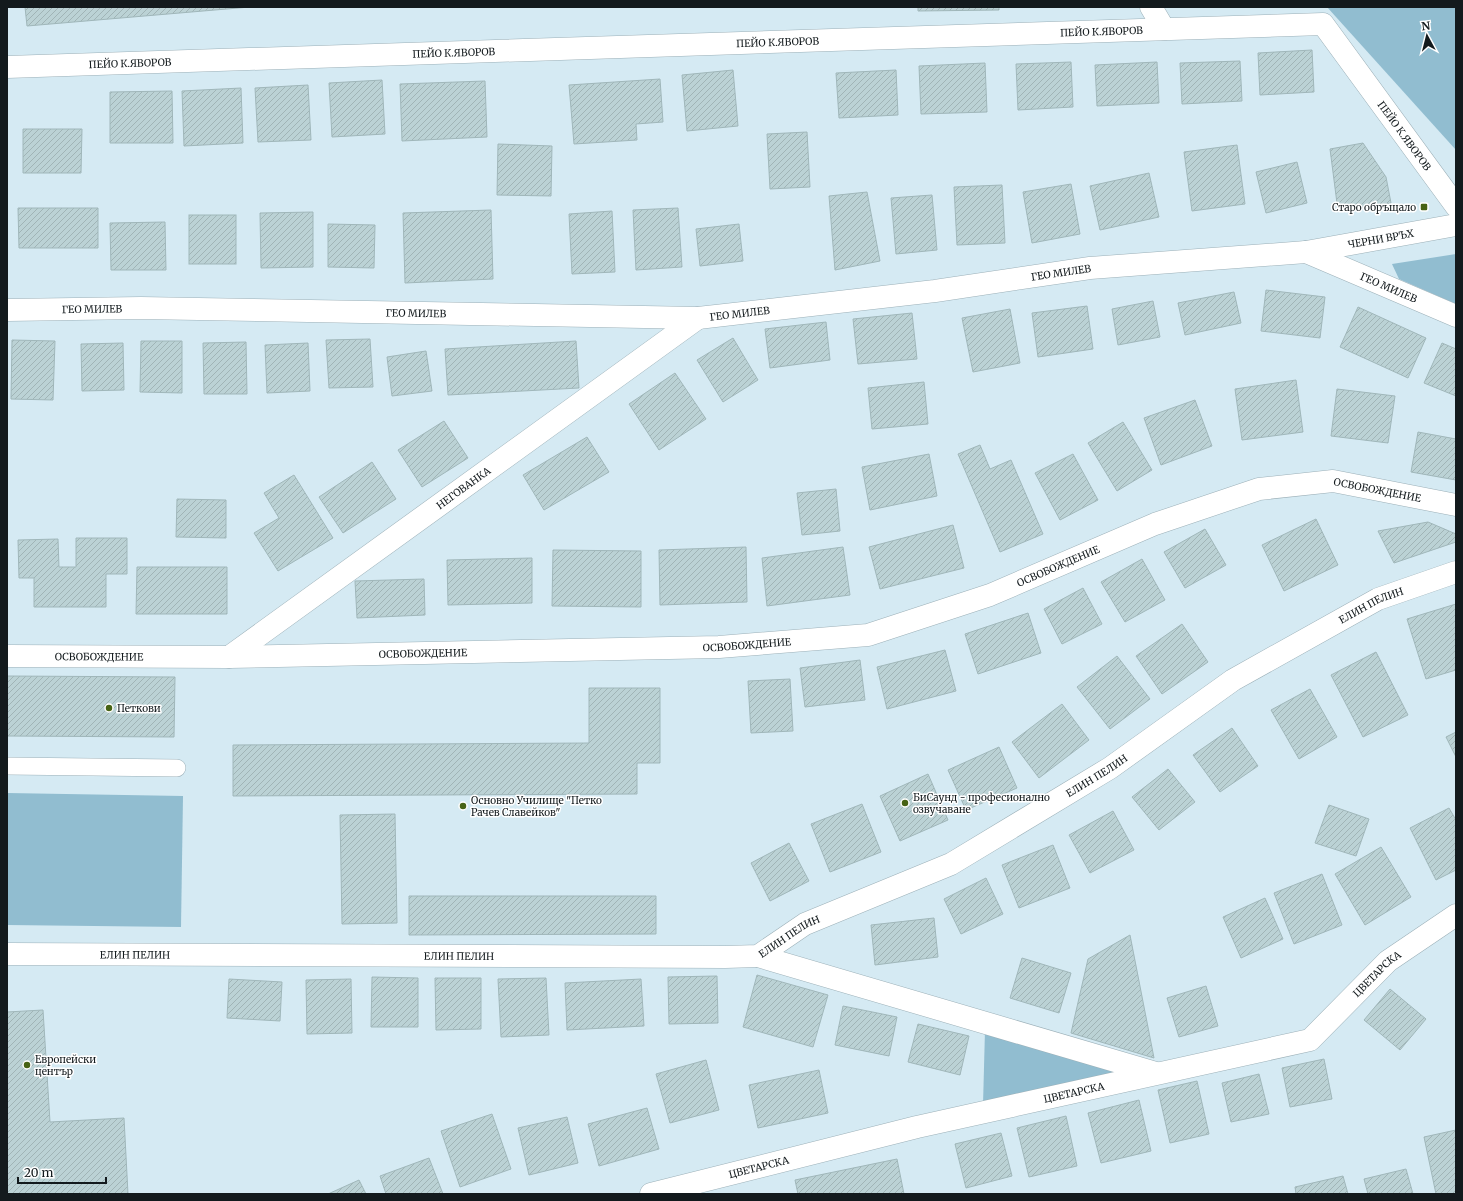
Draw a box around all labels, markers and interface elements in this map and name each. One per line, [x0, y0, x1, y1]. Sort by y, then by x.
north arrow [1407, 16, 1447, 56]
text: N [1421, 19, 1431, 34]
street label: ПЕЙО К.ЯВОРОВ [1060, 23, 1143, 39]
street label: ПЕЙО К.ЯВОРОВ [736, 34, 819, 50]
street label: ПЕЙО К.ЯВОРОВ [412, 45, 496, 60]
street label: ПЕЙО К.ЯВОРОВ [88, 55, 172, 71]
street label: ПЕЙО К.ЯВОРОВ [1375, 98, 1434, 173]
place label: Старо обръщало [1332, 201, 1416, 214]
marker: Старо обръщало [1419, 202, 1429, 212]
street label: ЧЕРНИ ВРЪХ [1347, 226, 1416, 251]
street label: ГЕО МИЛЕВ [1030, 261, 1092, 283]
street label: ГЕО МИЛЕВ [1358, 269, 1419, 305]
street label: ГЕО МИЛЕВ [62, 302, 123, 316]
street label: ГЕО МИЛЕВ [709, 303, 771, 323]
street label: ГЕО МИЛЕВ [386, 306, 447, 320]
street label: НЕГОВАНКА [434, 463, 494, 512]
street label: ОСВОБОЖДЕНИЕ [1333, 475, 1423, 505]
street label: ОСВОБОЖДЕНИЕ [1015, 542, 1102, 589]
street label: ЕЛИН ПЕЛИН [1336, 584, 1405, 626]
street label: ОСВОБОЖДЕНИЕ [702, 635, 792, 654]
street label: ОСВОБОЖДЕНИЕ [378, 646, 468, 660]
street label: ОСВОБОЖДЕНИЕ [55, 650, 144, 663]
place label: Петкови [117, 702, 161, 715]
marker: Петкови [104, 703, 114, 713]
street label: ЕЛИН ПЕЛИН [1063, 751, 1130, 800]
place label: БиСаунд - професионално озвучаване [913, 791, 1050, 816]
place label: Основно Училище "Петко Рачев Славейков" [471, 794, 602, 819]
marker: БиСаунд - професионално озвучаване [900, 798, 910, 808]
marker: Основно Училище "Петко Рачев Славейков" [458, 801, 468, 811]
street label: ЕЛИН ПЕЛИН [756, 912, 822, 960]
street label: ЦВЕТАРСКА [1350, 947, 1404, 1000]
street label: ЕЛИН ПЕЛИН [100, 948, 170, 961]
street label: ЕЛИН ПЕЛИН [424, 949, 494, 963]
place label: Европейски център [35, 1053, 96, 1078]
marker: Европейски център [22, 1060, 32, 1070]
street label: ЦВЕТАРСКА [1042, 1079, 1106, 1105]
street label: ЦВЕТАРСКА [727, 1153, 791, 1181]
scale bar [18, 1159, 106, 1185]
text: 20 m [24, 1165, 53, 1180]

